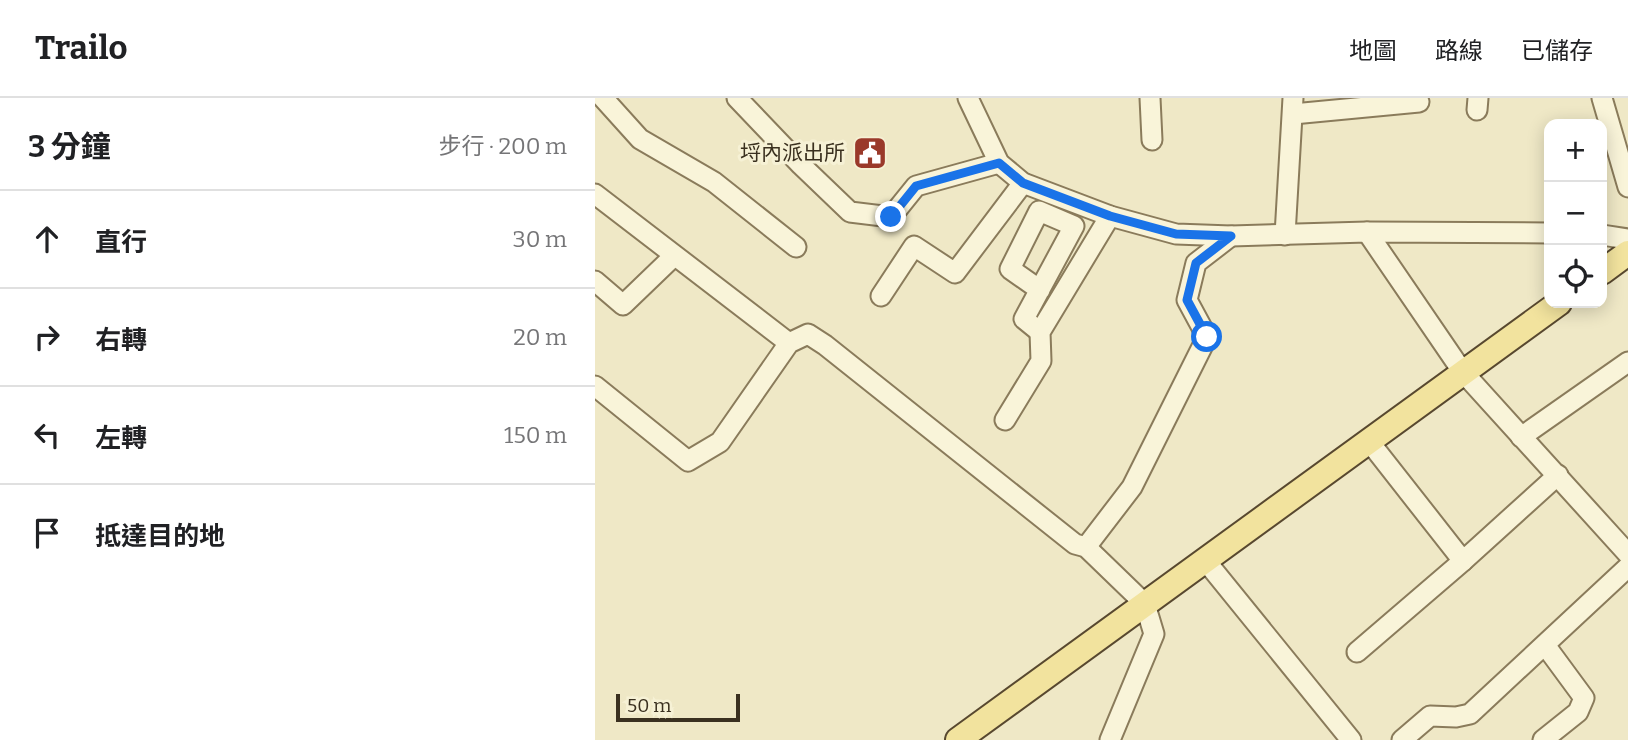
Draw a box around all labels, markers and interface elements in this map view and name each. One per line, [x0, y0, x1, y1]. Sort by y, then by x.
text: Trailo [35, 28, 128, 68]
text: 地圖 [1349, 37, 1397, 65]
text: 路線 [1435, 37, 1483, 65]
text: 已儲存 [1521, 37, 1593, 65]
map controls [1544, 119, 1607, 308]
button: + [1544, 119, 1607, 182]
text: 3 分鐘 [28, 129, 111, 165]
text: 步行 · 200 m [438, 132, 567, 160]
public building icon: 埒內派出所 [851, 134, 889, 172]
place label: 埒內派出所 [740, 140, 845, 166]
button: − [1544, 182, 1607, 245]
route end [875, 201, 906, 232]
icon: ahead [28, 220, 66, 258]
text: 30 m [513, 225, 567, 253]
text: 直行 [95, 227, 147, 258]
button: locate [1544, 245, 1607, 308]
icon: right [28, 318, 66, 356]
route start [1191, 321, 1222, 352]
text: 20 m [513, 323, 567, 351]
text: 右轉 [95, 325, 147, 356]
icon: left [28, 416, 66, 454]
text: 150 m [504, 421, 567, 449]
text: 左轉 [95, 423, 147, 454]
icon: arrive [28, 514, 66, 552]
text: 抵達目的地 [95, 521, 225, 552]
scale bar [616, 691, 740, 723]
text: 50 m [627, 694, 671, 717]

